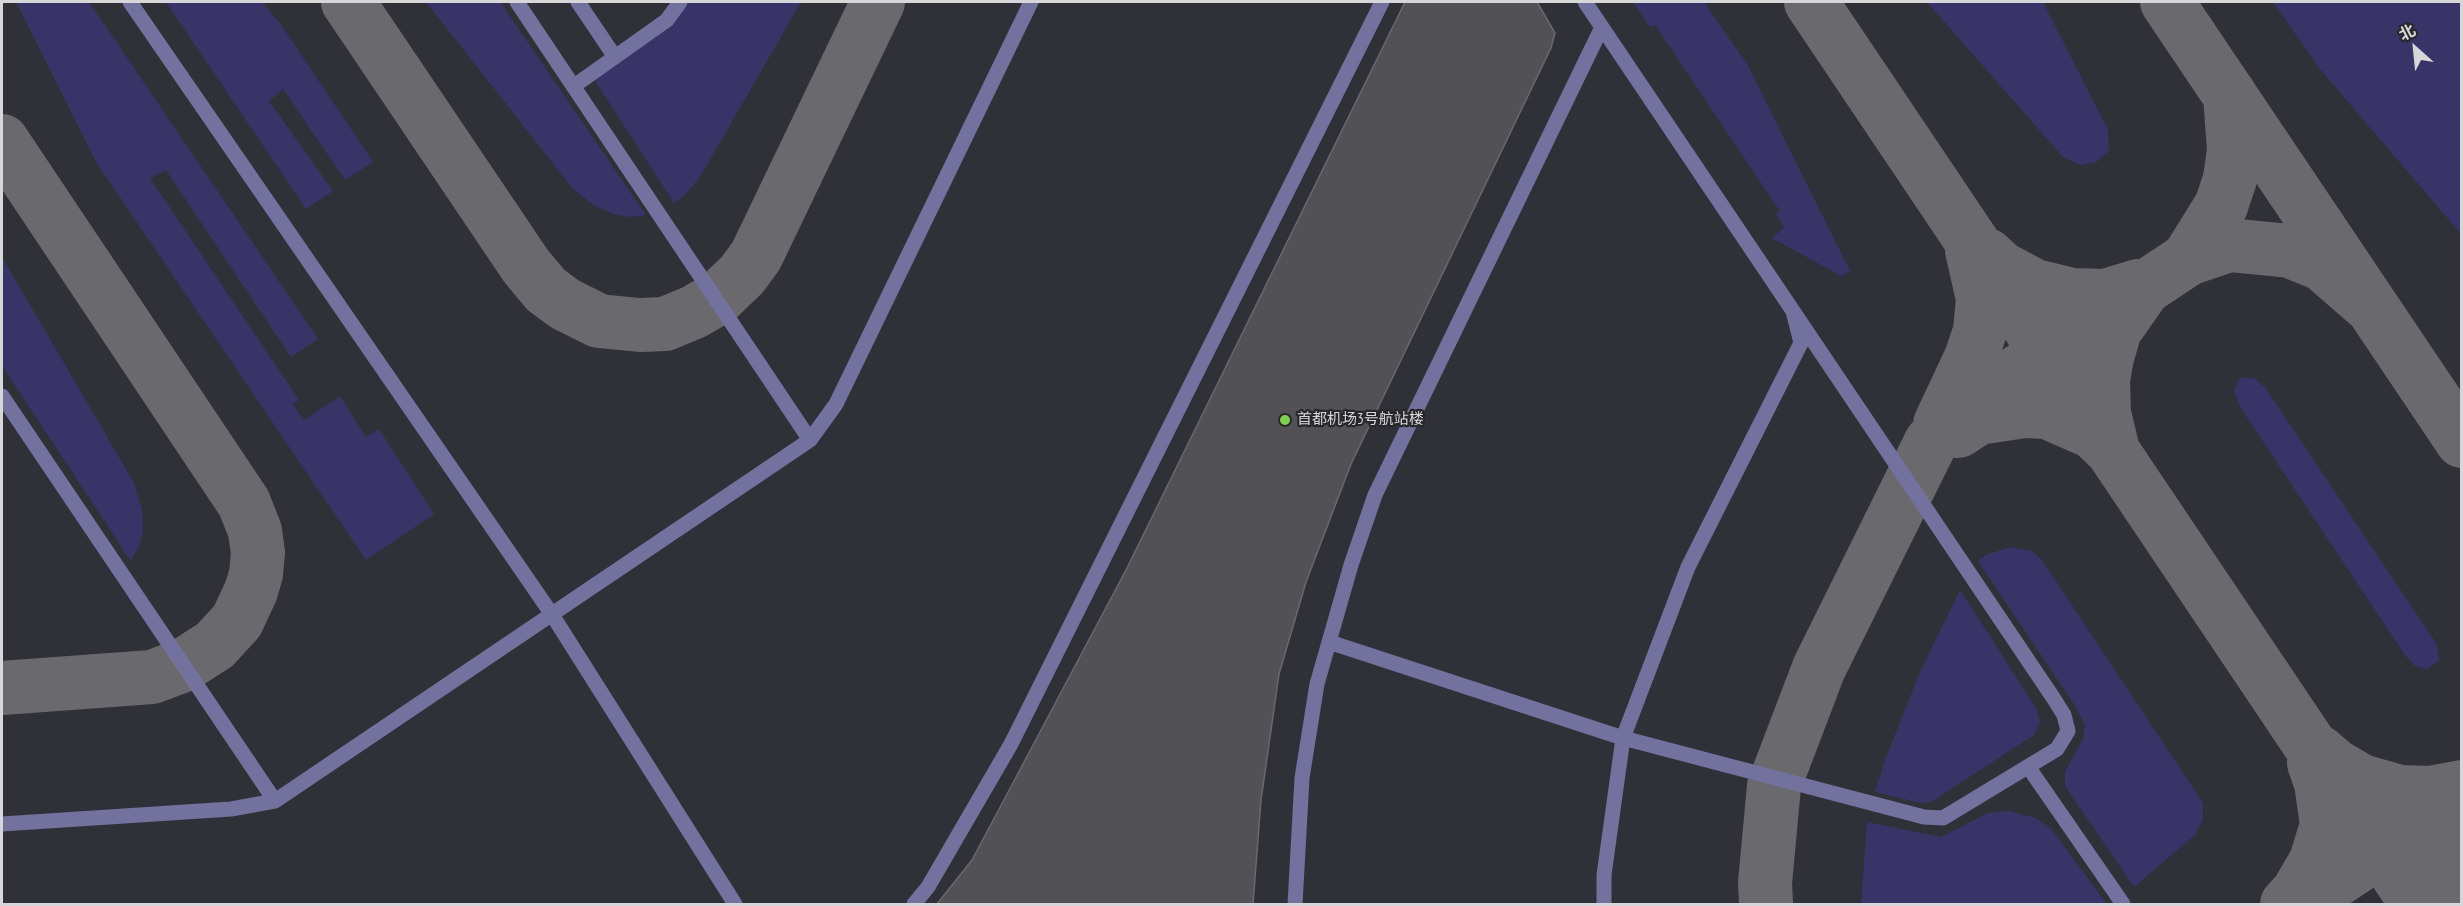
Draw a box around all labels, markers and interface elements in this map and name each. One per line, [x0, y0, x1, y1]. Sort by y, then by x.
north arrow [2385, 18, 2445, 78]
text: 北 [2395, 19, 2418, 45]
place label: 首都机场3号航站楼 [1297, 411, 1424, 429]
marker: 首都机场3号航站楼 [1278, 413, 1292, 427]

